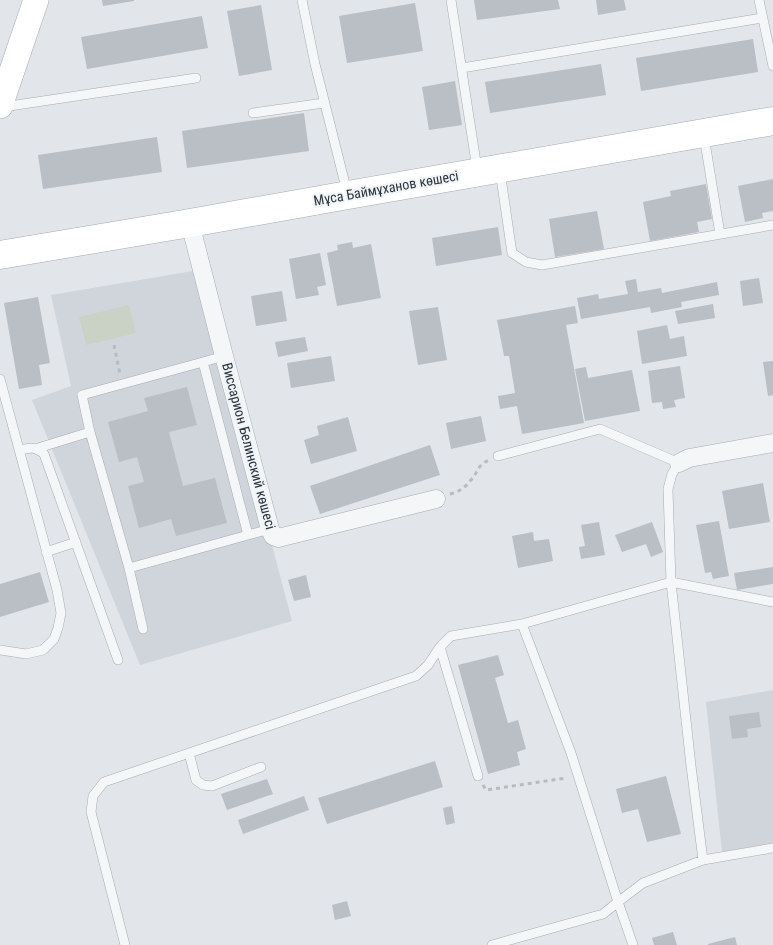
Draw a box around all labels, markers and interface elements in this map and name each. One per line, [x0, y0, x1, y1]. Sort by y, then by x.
street label: Мұса Баймұханов көшесі [312, 167, 460, 209]
street label: Виссарион Белинский көшесі [219, 361, 279, 531]

